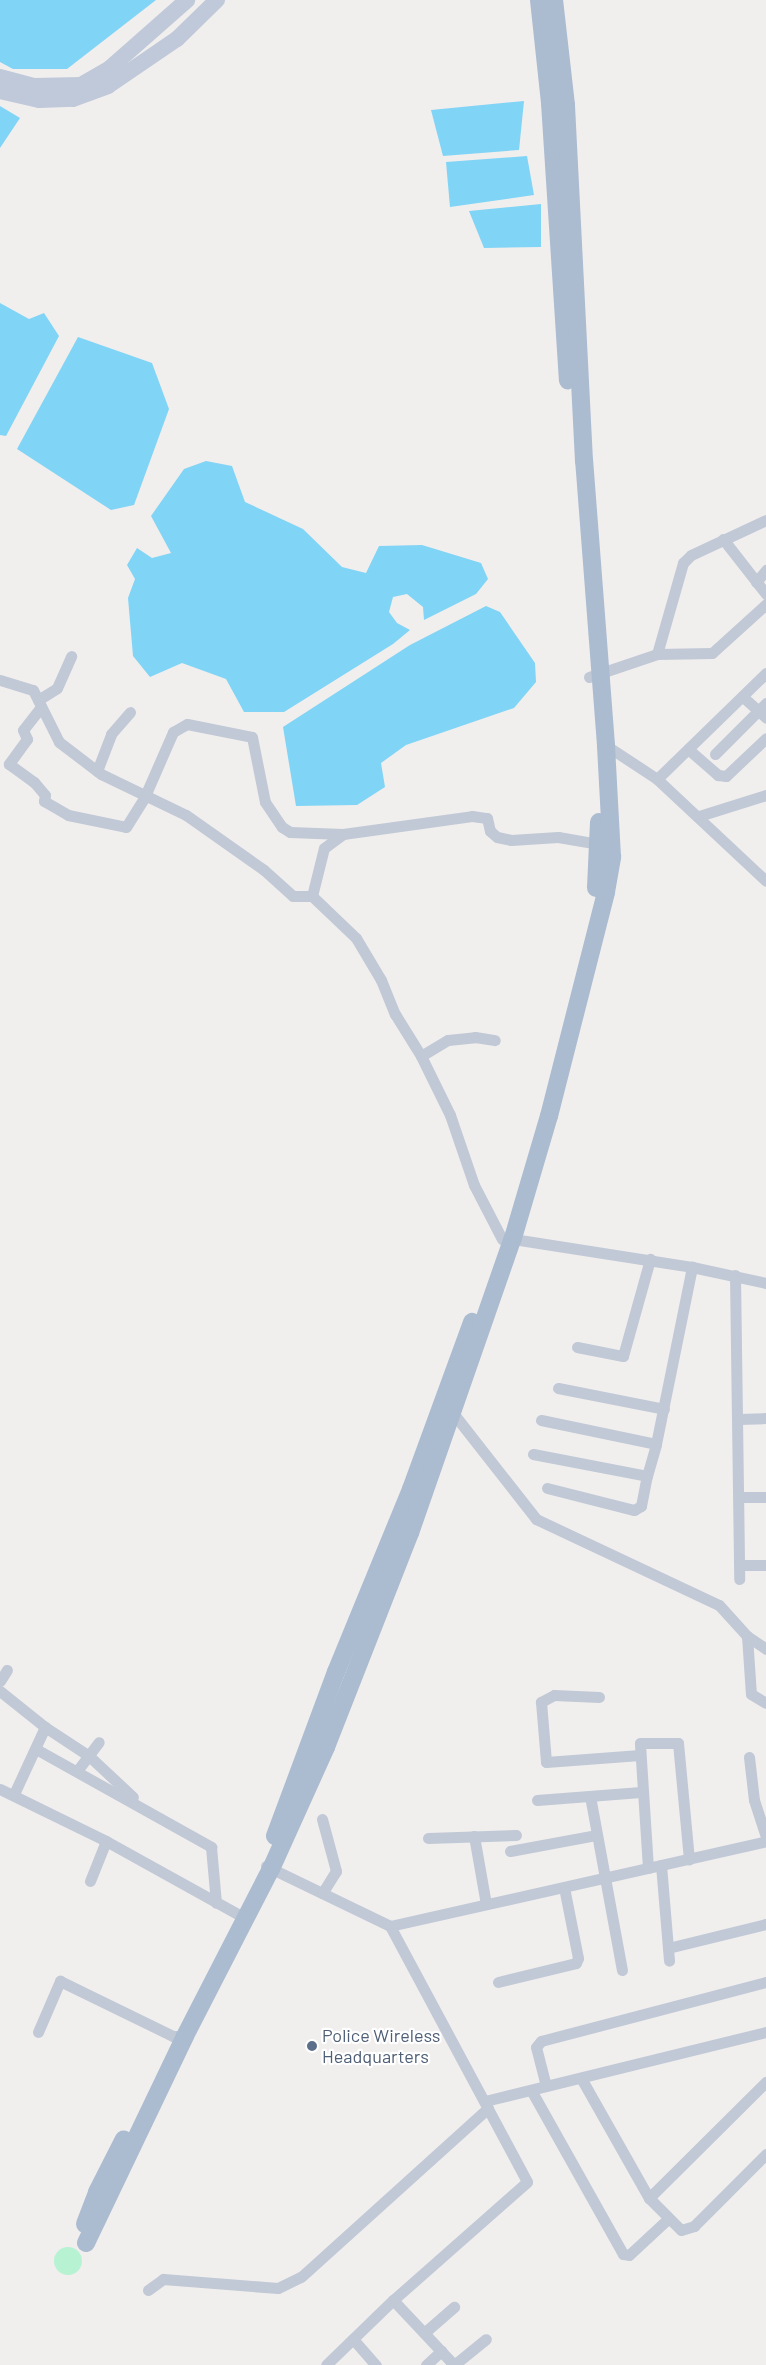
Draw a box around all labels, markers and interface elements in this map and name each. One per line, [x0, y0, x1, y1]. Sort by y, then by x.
place label: Police Wireless Headquarters [322, 2025, 440, 2068]
marker: Police Wireless Headquarters [306, 2040, 318, 2052]

